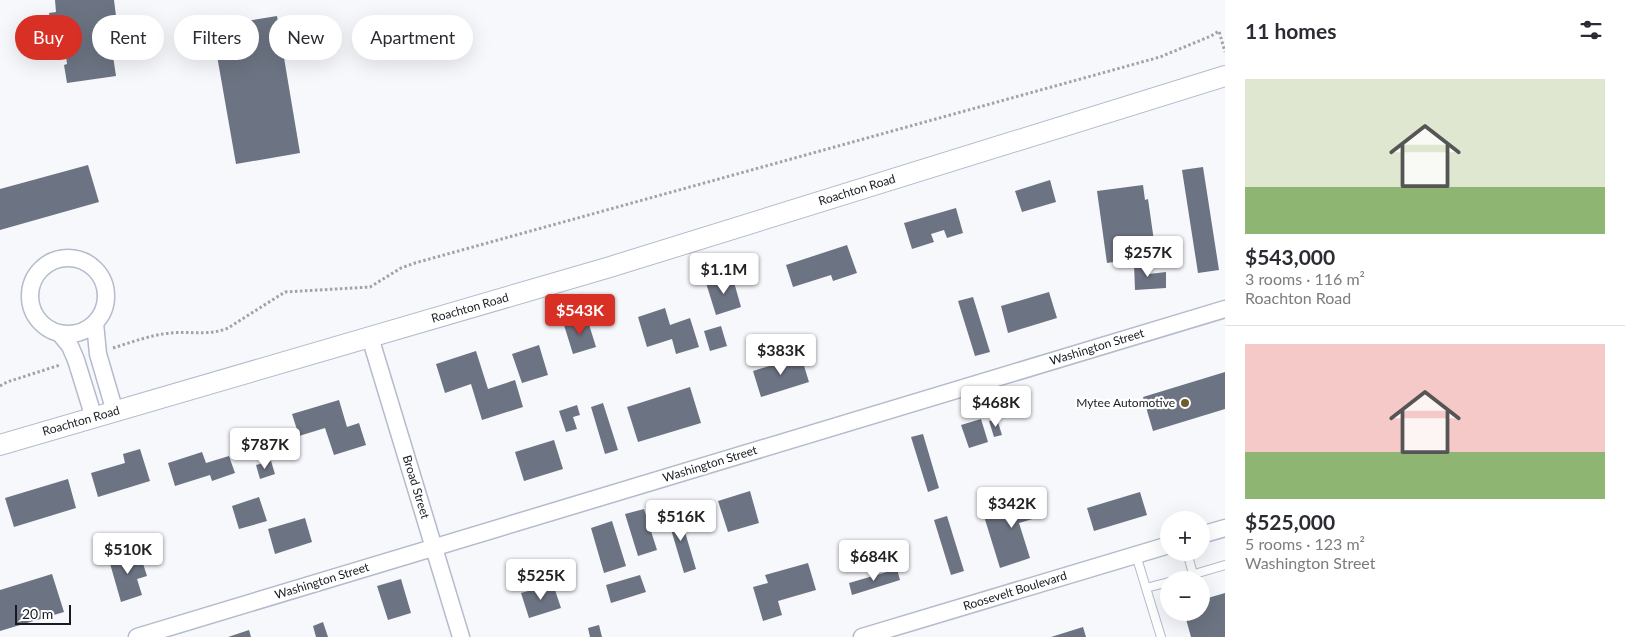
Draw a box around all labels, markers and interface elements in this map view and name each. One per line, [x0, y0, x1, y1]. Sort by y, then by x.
chip: Buy [15, 15, 82, 60]
chip: Rent [92, 15, 164, 60]
chip: Filters [174, 15, 259, 60]
chip: New [269, 15, 342, 60]
chip: Apartment [352, 15, 473, 60]
icon: filters [1577, 16, 1605, 44]
text: 11 homes [1245, 18, 1336, 43]
icon: home [1380, 111, 1470, 201]
street label: Roachton Road [817, 171, 897, 208]
pin: $257K [1113, 236, 1183, 278]
text: $257K [1124, 242, 1172, 261]
text: $543,000 [1245, 244, 1335, 269]
pin: $1.1M [689, 252, 759, 295]
text: $1.1M [701, 259, 747, 278]
text: 3 rooms · 116 m² [1245, 269, 1365, 288]
text: Roachton Road [1245, 288, 1351, 307]
street label: Roachton Road [429, 289, 510, 326]
pin: $543K [545, 294, 615, 336]
text: $543K [556, 300, 604, 319]
street label: Washington Street [1048, 325, 1146, 368]
pin: $383K [746, 334, 816, 376]
text: $383K [757, 340, 805, 359]
icon: home [1380, 377, 1470, 467]
pin: $468K [961, 386, 1031, 428]
text: $468K [972, 392, 1020, 411]
place label: Mytee Automotive [1076, 395, 1175, 410]
marker: Mytee Automotive [1179, 397, 1191, 409]
street label: Roachton Road [40, 402, 121, 439]
pin: $787K [230, 428, 300, 470]
text: $787K [241, 434, 289, 453]
street label: Washington Street [661, 442, 759, 485]
street label: Broad Street [400, 453, 433, 521]
pin: $342K [977, 486, 1047, 529]
text: $342K [988, 493, 1036, 512]
pin: $516K [646, 500, 716, 542]
text: $516K [657, 506, 705, 525]
text: $525,000 [1245, 509, 1335, 534]
map controls [1160, 511, 1210, 621]
button: + [1160, 511, 1210, 561]
pin: $510K [93, 532, 163, 575]
text: 5 rooms · 123 m² [1245, 534, 1365, 553]
text: $510K [104, 539, 152, 558]
pin: $684K [839, 540, 909, 582]
text: $684K [850, 546, 898, 565]
text: Washington Street [1245, 553, 1375, 572]
pin: $525K [506, 558, 576, 601]
street label: Washington Street [273, 559, 371, 602]
text: $525K [517, 565, 565, 584]
street label: Roosevelt Boulevard [961, 568, 1069, 613]
button: − [1160, 571, 1210, 621]
scale bar [15, 602, 71, 625]
text: 20 m [22, 605, 53, 622]

